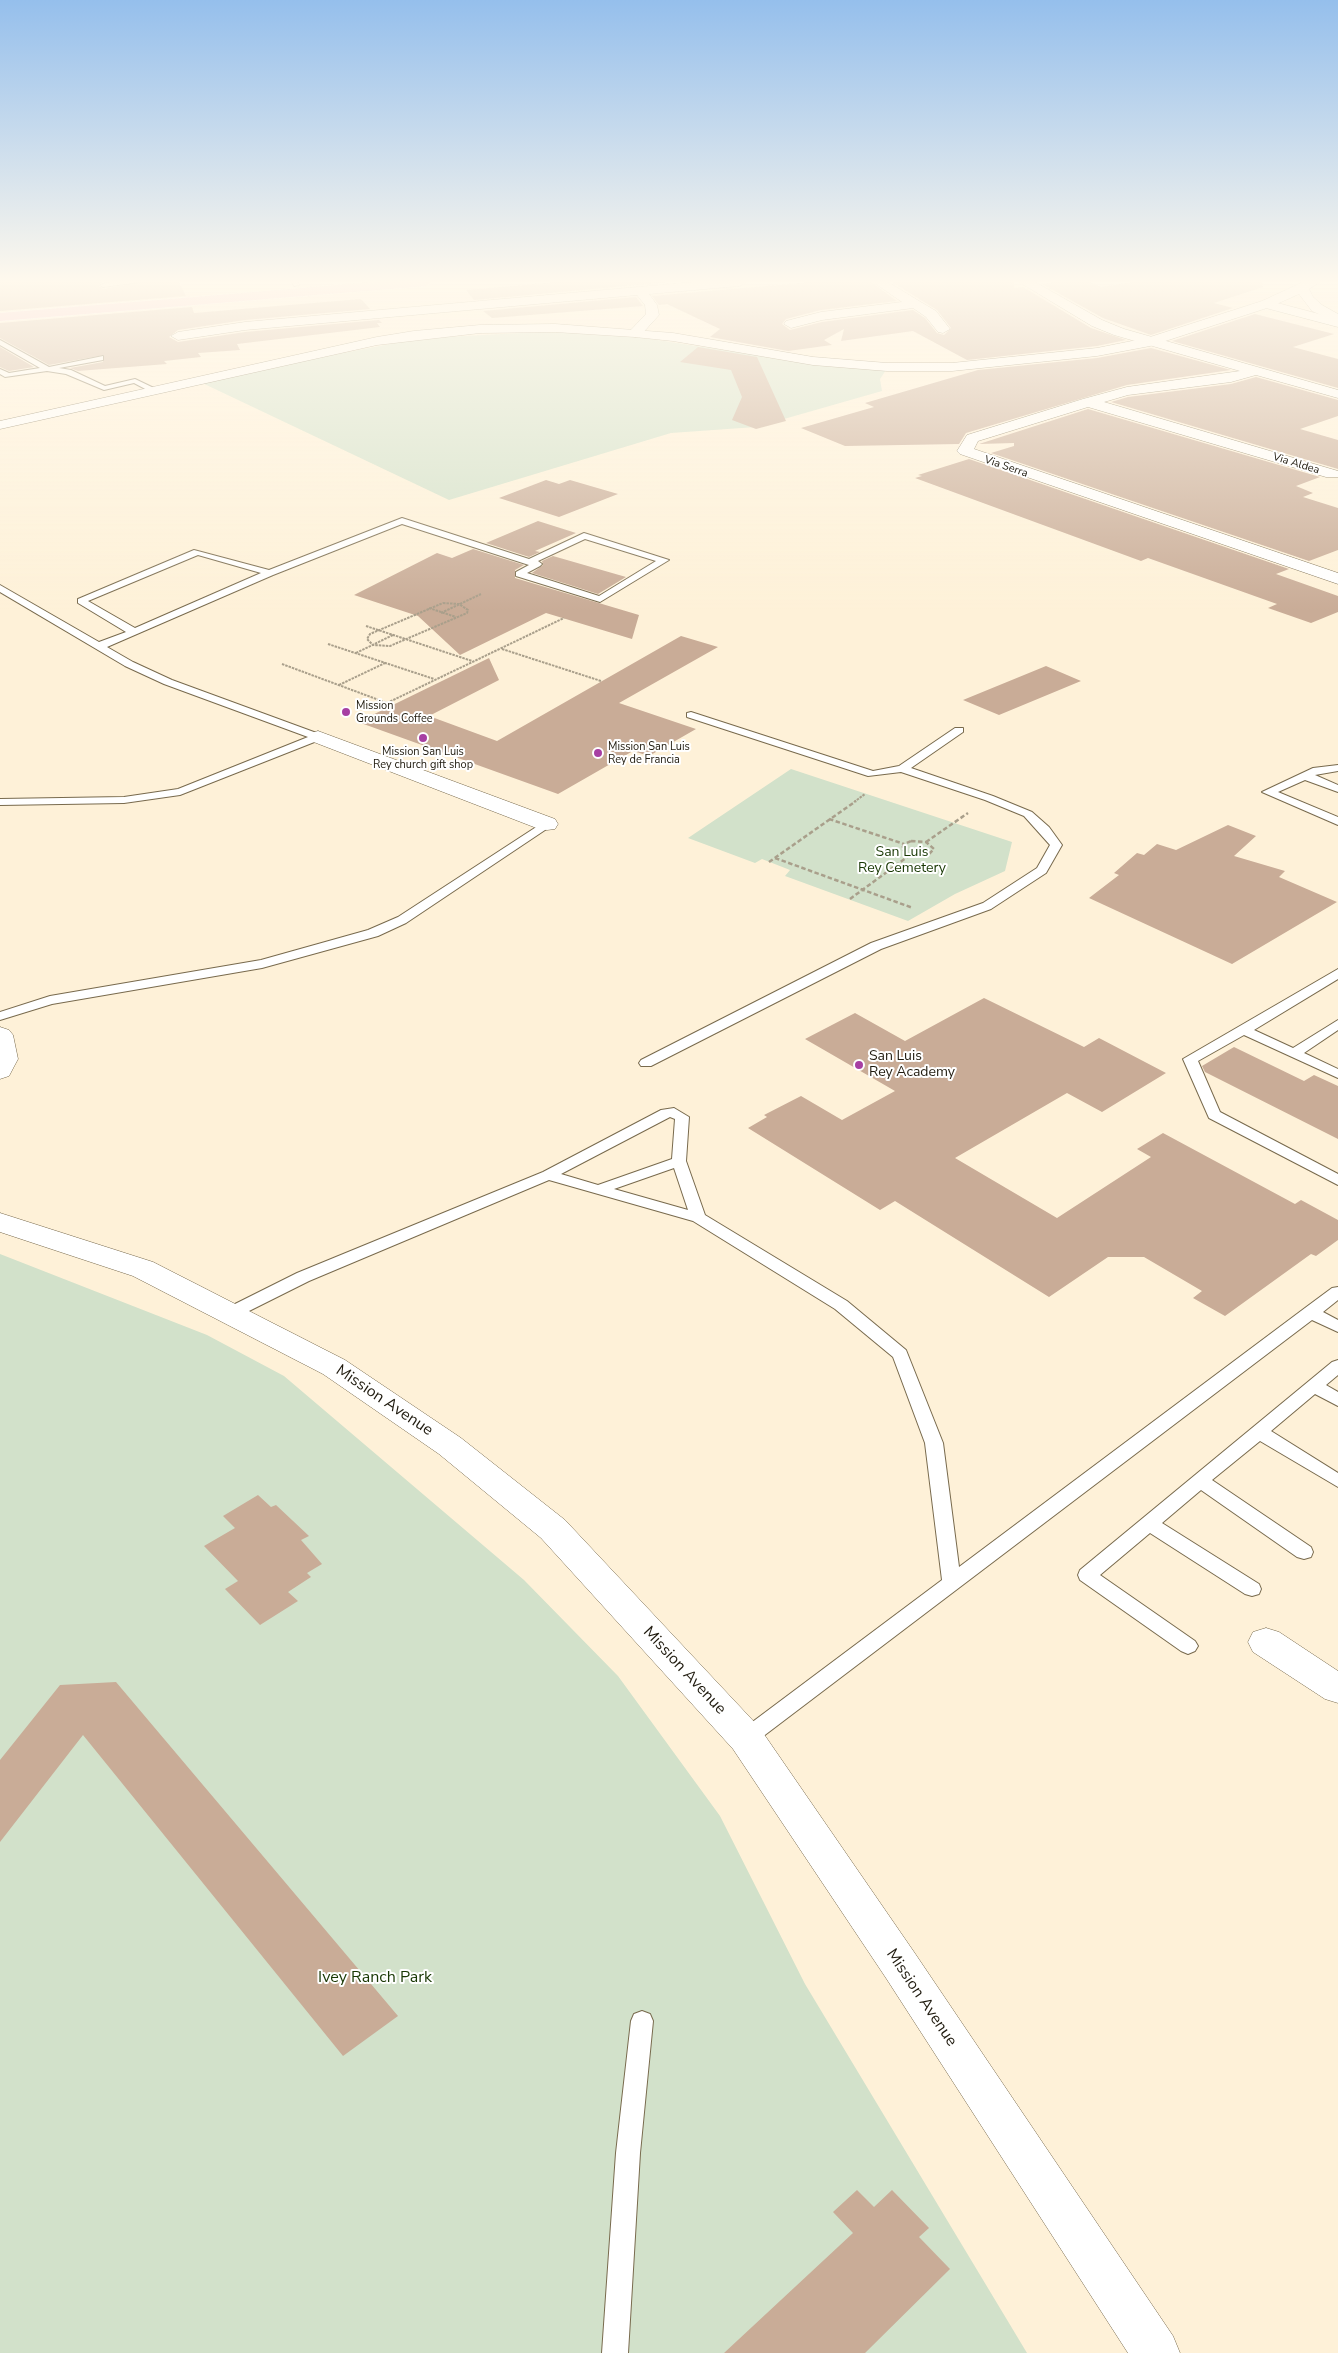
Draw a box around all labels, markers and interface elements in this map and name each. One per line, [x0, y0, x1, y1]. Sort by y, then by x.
street label: Via Aldea [1271, 451, 1321, 477]
street label: Via Serra [983, 453, 1029, 481]
place label: Mission Grounds Coffee [356, 699, 433, 725]
marker: Mission Grounds Coffee [340, 706, 352, 718]
marker: Mission San Luis Rey church gift shop [417, 732, 429, 744]
place label: Mission San Luis Rey de Francia [608, 740, 690, 766]
place label: Mission San Luis Rey church gift shop [373, 745, 473, 771]
marker: Mission San Luis Rey de Francia [592, 747, 604, 759]
park label: San Luis Rey Cemetery [858, 845, 946, 878]
place label: San Luis Rey Academy [869, 1049, 955, 1082]
marker: San Luis Rey Academy [853, 1059, 865, 1071]
street label: Mission Avenue [332, 1361, 436, 1441]
street label: Mission Avenue [638, 1623, 730, 1719]
street label: Mission Avenue [881, 1946, 961, 2050]
park label: Ivey Ranch Park [318, 1968, 432, 1988]

